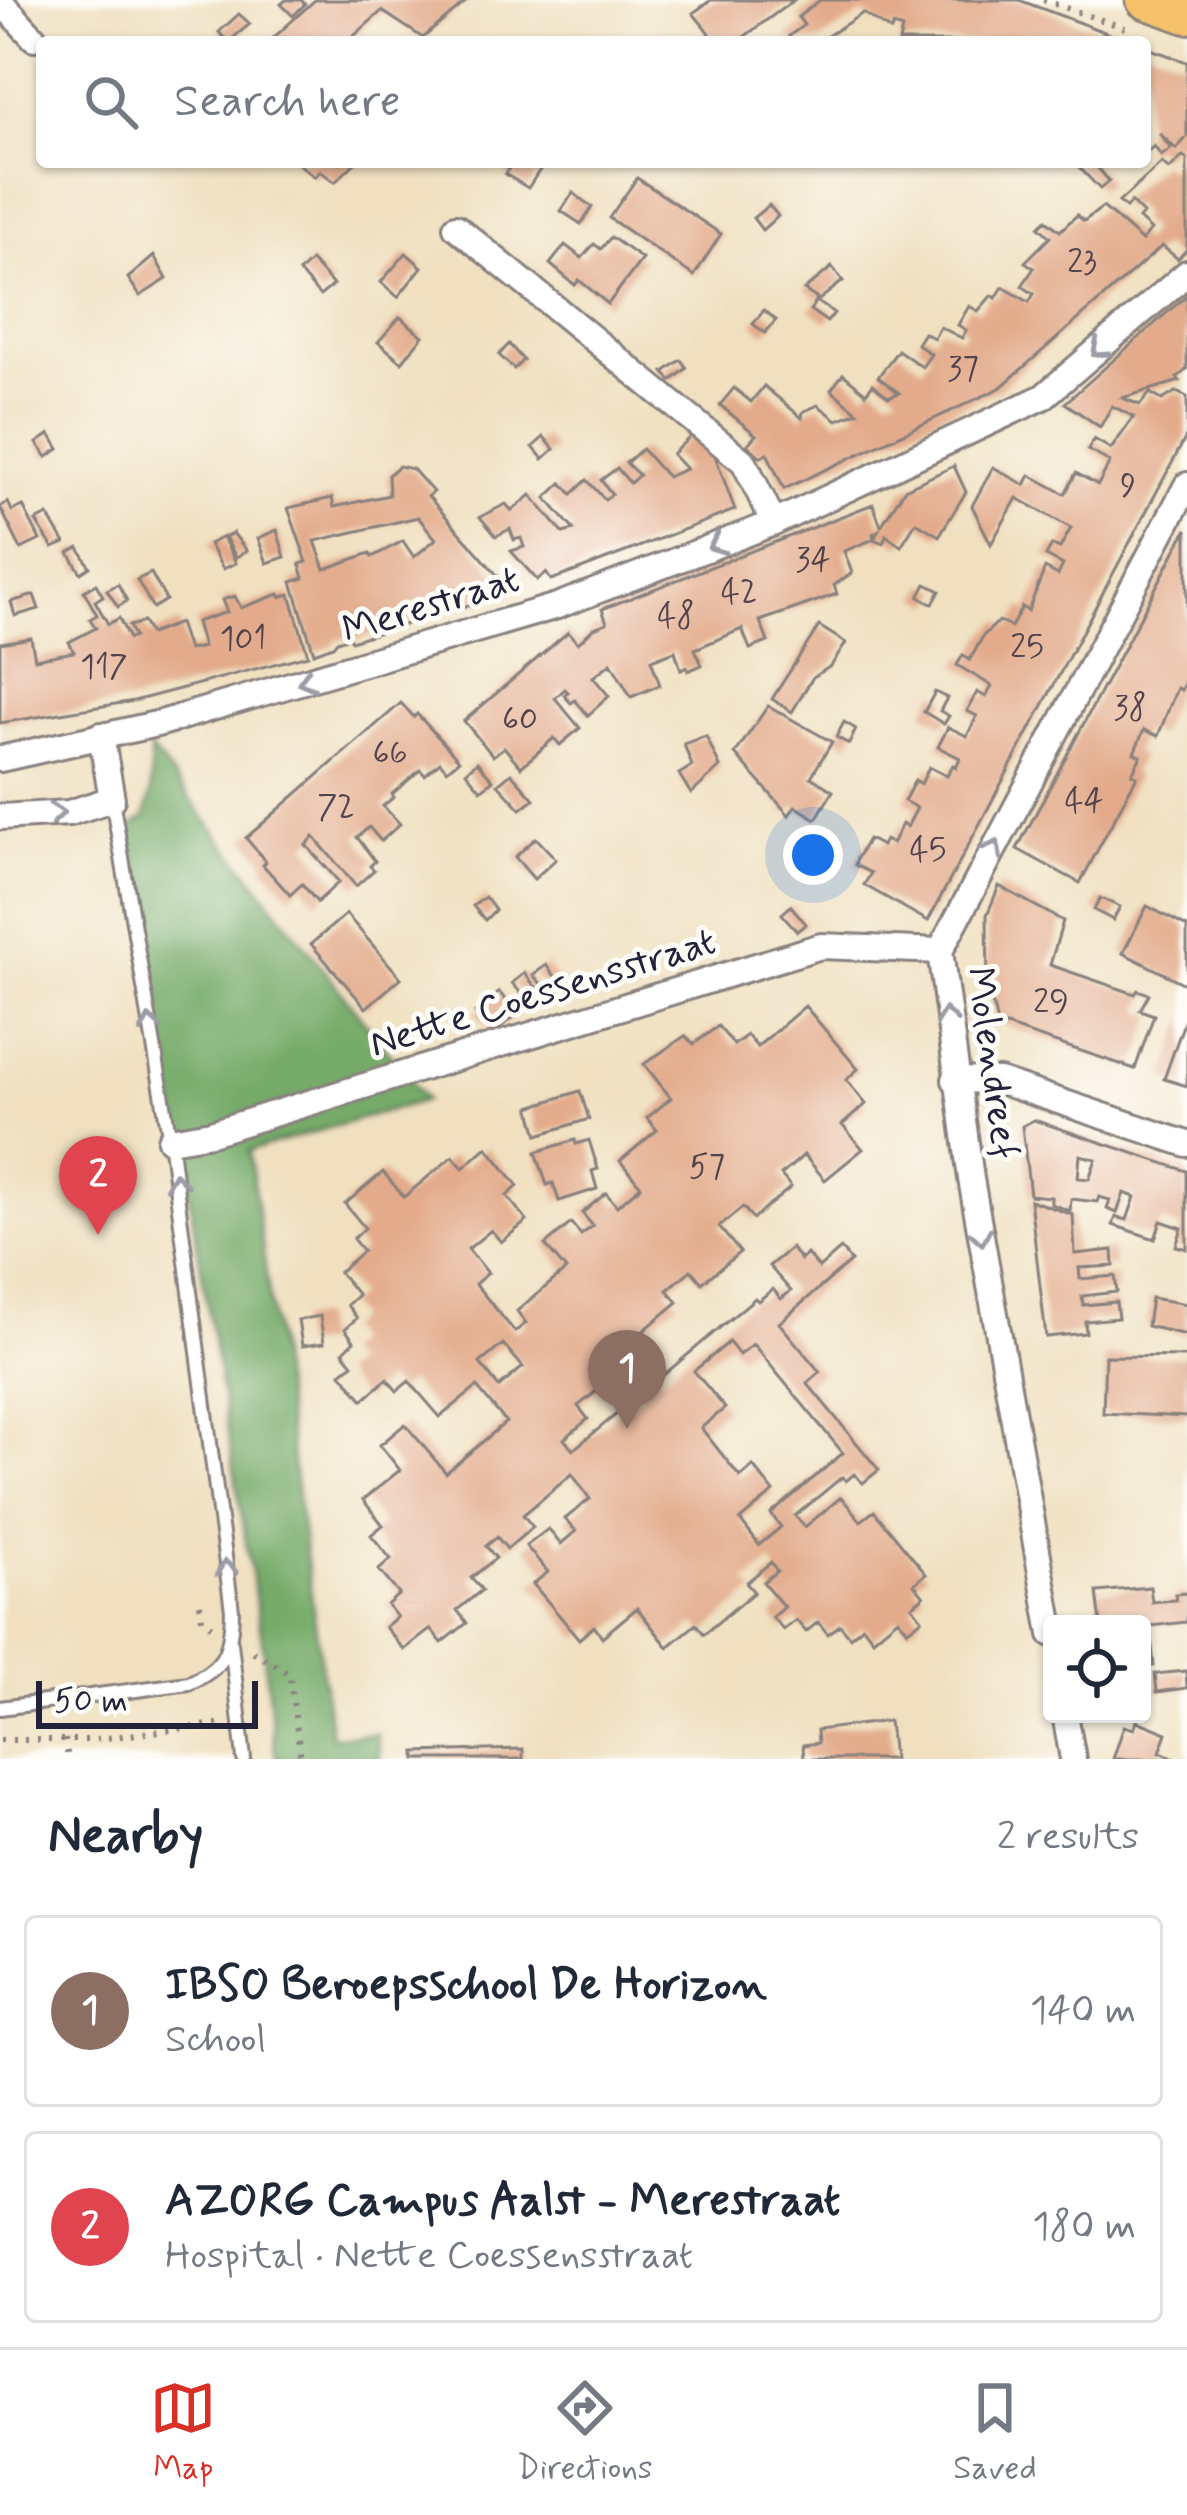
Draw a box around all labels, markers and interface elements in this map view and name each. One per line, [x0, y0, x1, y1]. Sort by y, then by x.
search box [36, 36, 1151, 168]
icon: search [78, 69, 144, 135]
text: Search here [174, 73, 401, 132]
house number: 23 [1067, 241, 1097, 285]
one-way arrow [1091, 336, 1112, 357]
house number: 37 [947, 348, 979, 392]
house number: 9 [1120, 465, 1136, 509]
one-way arrow [707, 531, 728, 556]
house number: 34 [796, 539, 830, 583]
street label: Merestraat [336, 555, 526, 657]
house number: 42 [721, 571, 757, 615]
house number: 48 [657, 595, 695, 639]
house number: 101 [220, 618, 266, 662]
house number: 25 [1010, 626, 1044, 670]
house number: 117 [80, 646, 128, 690]
one-way arrow [297, 666, 317, 691]
house number: 38 [1114, 687, 1147, 731]
house number: 60 [502, 698, 538, 742]
house number: 66 [372, 732, 408, 776]
house number: 44 [1064, 780, 1104, 824]
house number: 72 [317, 786, 355, 830]
one-way arrow [48, 801, 67, 826]
your location [783, 825, 843, 885]
house number: 45 [910, 829, 946, 873]
one-way arrow [980, 839, 1003, 860]
street label: Nette Coessensstraat [364, 917, 722, 1071]
street label: Molendreef [952, 964, 1030, 1162]
house number: 29 [1033, 981, 1069, 1025]
one-way arrow [934, 1006, 960, 1025]
one-way arrow [139, 1015, 164, 1035]
pin: 2 [59, 1136, 137, 1235]
house number: 57 [689, 1146, 725, 1190]
one-way arrow [164, 1171, 190, 1191]
one-way arrow [967, 1226, 993, 1246]
pin: 1 [588, 1330, 666, 1429]
one-way arrow [214, 1558, 240, 1578]
map controls [1043, 1615, 1151, 1723]
button: locate [1043, 1615, 1151, 1723]
scale bar [36, 1675, 258, 1728]
text: 50 m [54, 1680, 128, 1724]
text: Nearby [48, 1804, 203, 1870]
text: 2 results [997, 1812, 1139, 1863]
text: IBSO Beroepsschool De Horizon [165, 1956, 767, 2015]
text: 1 [81, 1986, 99, 2037]
text: 140 m [1030, 1986, 1136, 2037]
text: School [165, 2015, 266, 2066]
text: AZORG Campus Aalst - Merestraat [165, 2172, 840, 2231]
text: 2 [80, 2202, 100, 2253]
text: 180 m [1032, 2202, 1136, 2253]
text: Hospital · Nette Coessensstraat [165, 2231, 693, 2282]
tab: Map [150, 2375, 216, 2491]
tab: Directions [517, 2375, 653, 2491]
tab: Saved [953, 2375, 1037, 2491]

